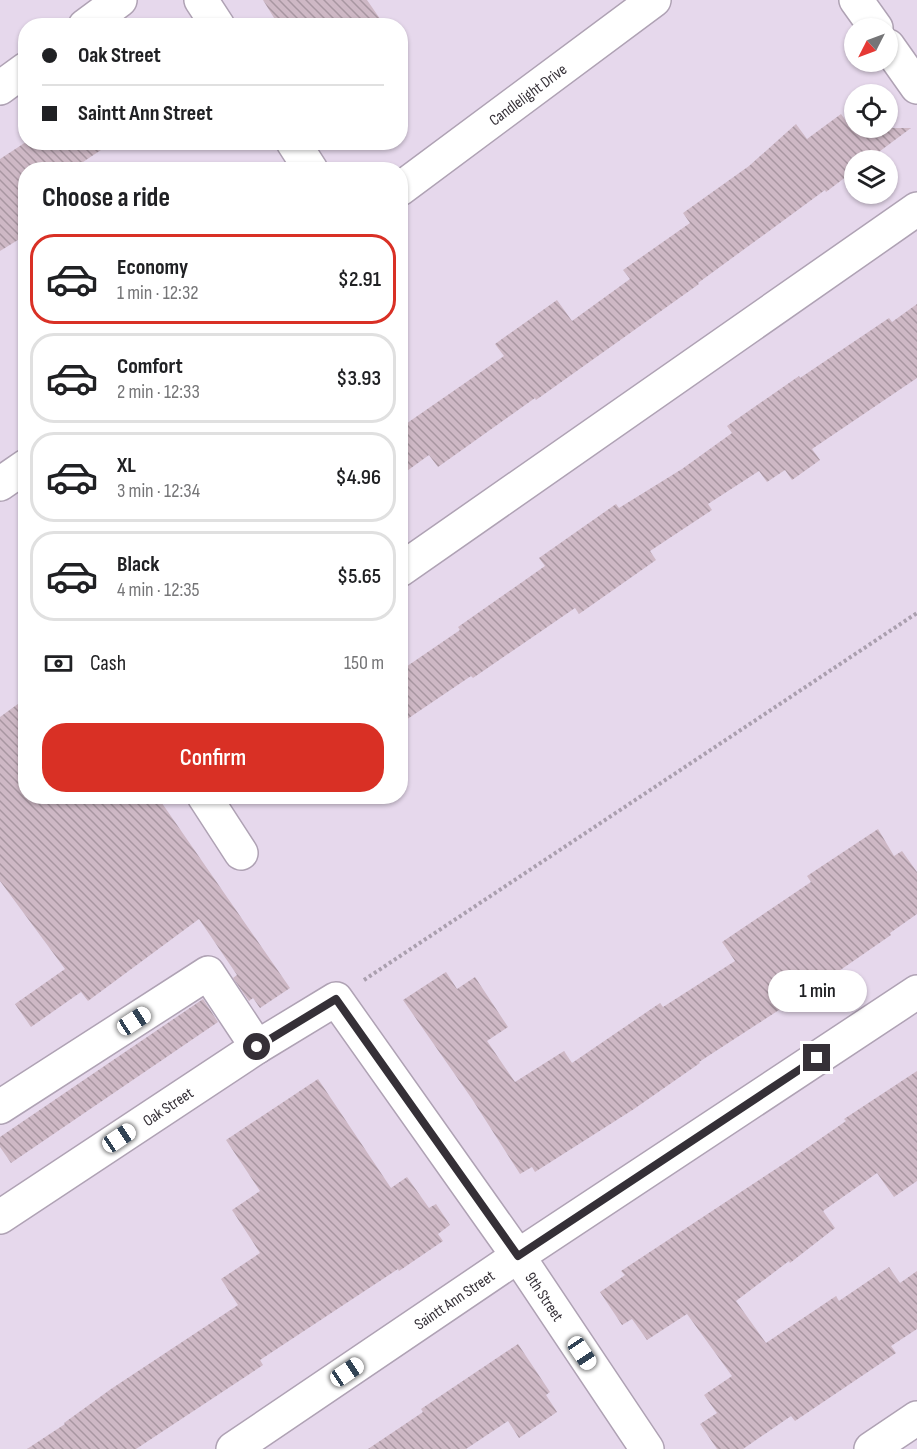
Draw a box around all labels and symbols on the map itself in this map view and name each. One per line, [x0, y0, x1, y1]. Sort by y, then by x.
north arrow [844, 18, 898, 72]
street label: Candlelight Drive [486, 60, 571, 130]
callout: 1 min [768, 971, 866, 1013]
car [114, 1004, 154, 1038]
route start [243, 1033, 270, 1060]
route end [803, 1044, 830, 1071]
street label: Oak Street [140, 1084, 197, 1131]
car [99, 1120, 139, 1156]
street label: Saintt Ann Street [411, 1267, 499, 1334]
street label: 9th Street [520, 1269, 567, 1326]
car [564, 1333, 600, 1373]
car [327, 1354, 367, 1390]

